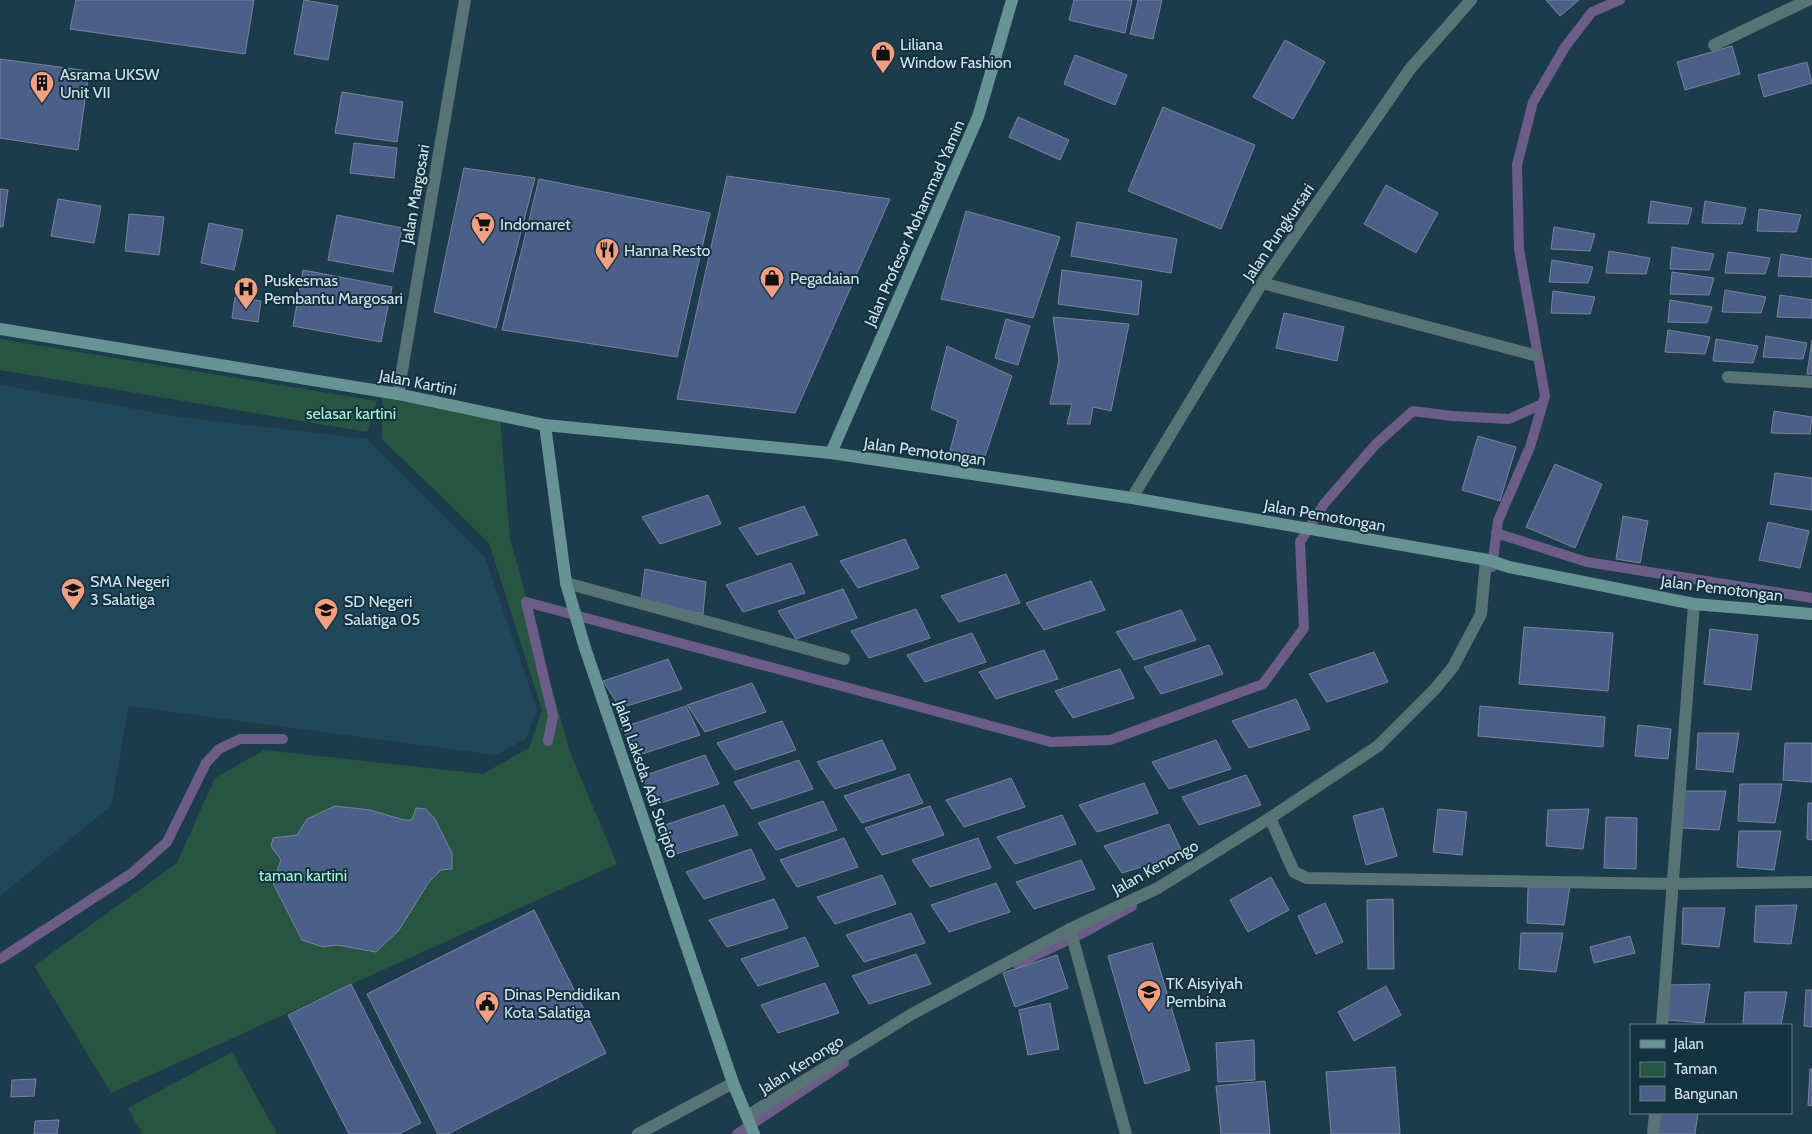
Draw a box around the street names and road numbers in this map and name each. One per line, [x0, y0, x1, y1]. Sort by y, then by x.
street label: Jalan Profesor Mohammad Yamin [860, 117, 969, 330]
street label: Jalan Margosari [397, 143, 434, 246]
street label: Jalan Pungkursari [1238, 180, 1318, 285]
street label: Jalan Kartini [377, 365, 458, 399]
street label: Jalan Pemotongan [862, 433, 987, 469]
street label: Jalan Pemotongan [1262, 495, 1387, 536]
street label: Jalan Pemotongan [1659, 571, 1784, 605]
street label: Jalan Laksda. Adi Sucipto [610, 697, 682, 861]
street label: Jalan Kenongo [1108, 836, 1202, 899]
street label: Jalan Kenongo [755, 1031, 847, 1098]

